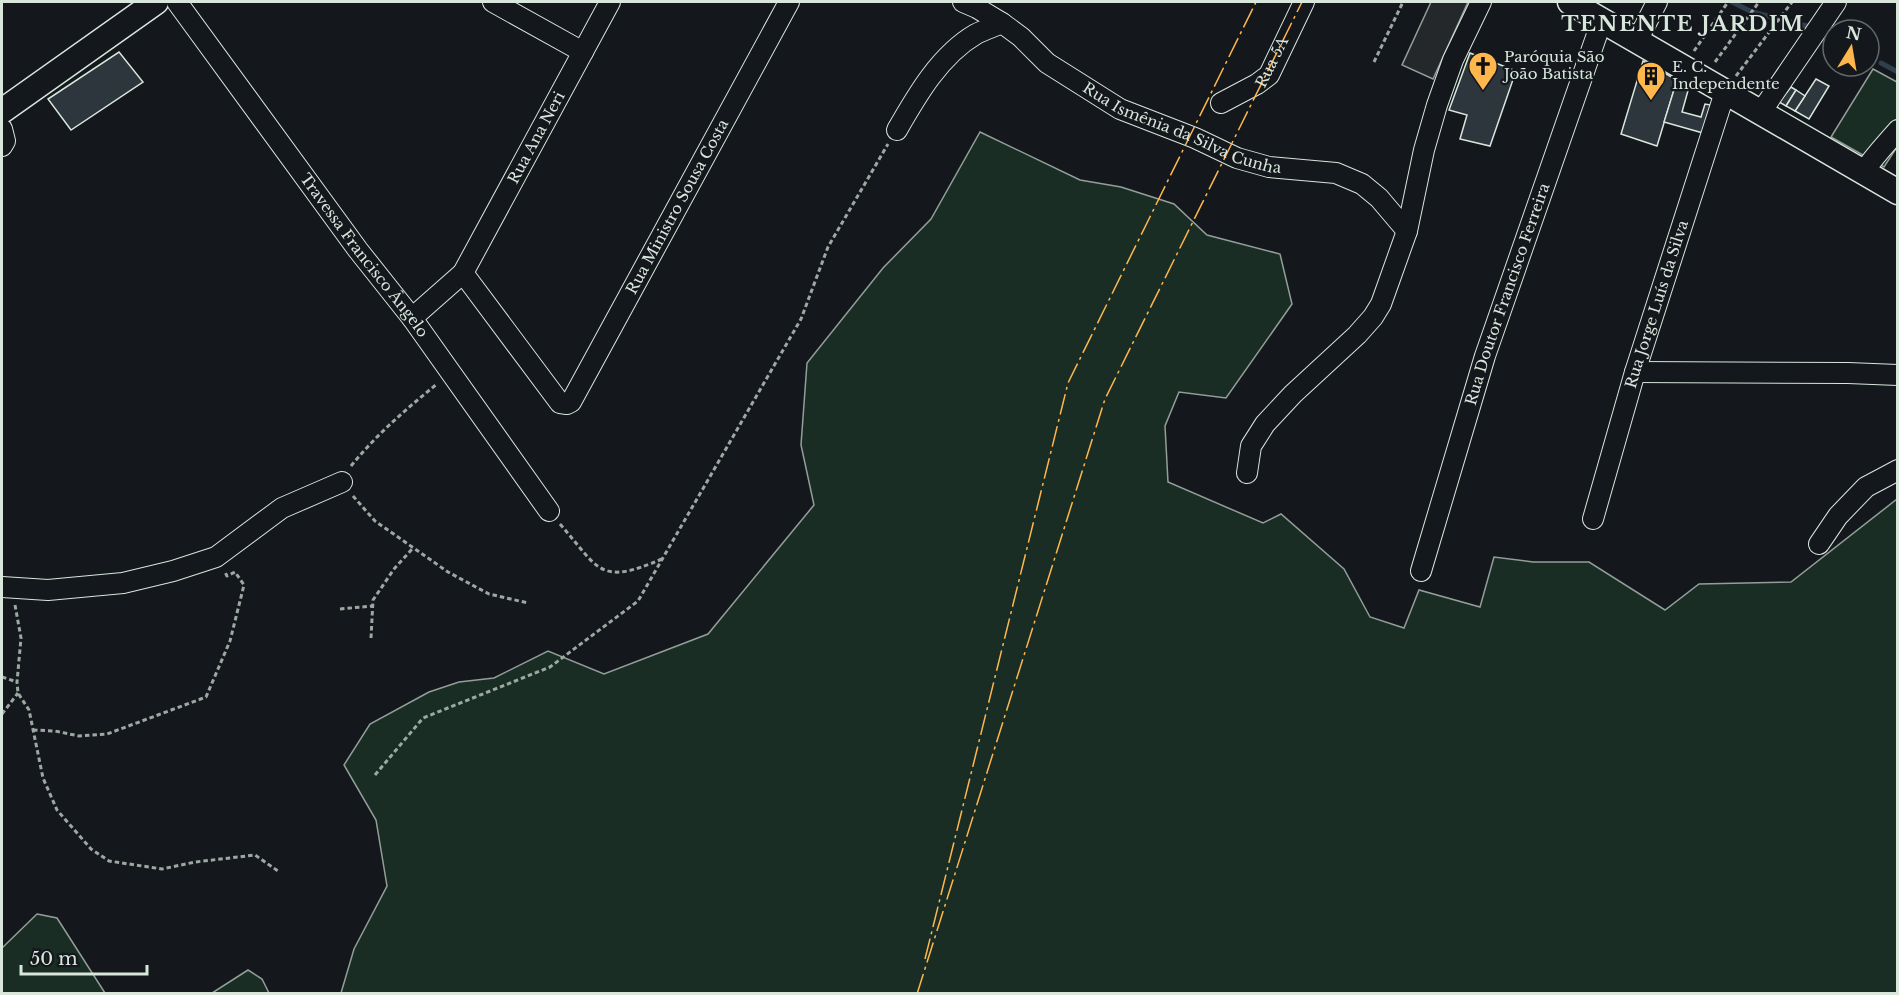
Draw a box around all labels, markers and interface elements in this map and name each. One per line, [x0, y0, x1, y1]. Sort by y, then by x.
district label: TENENTE JARDIM [1561, 11, 1805, 37]
north arrow [1821, 18, 1881, 78]
text: N [1845, 22, 1863, 45]
street label: Rua 5A [1251, 33, 1292, 91]
place label: Paróquia São João Batista [1502, 47, 1605, 83]
church icon: Paróquia São João Batista [1467, 50, 1499, 92]
place label: E. C. Independente [1672, 57, 1780, 93]
building icon: E. C. Independente [1635, 60, 1667, 102]
street label: Rua Ismênia da Silva Cunha [1079, 78, 1283, 177]
street label: Rua Ana Neri [503, 88, 569, 187]
street label: Rua Ministro Sousa Costa [622, 115, 733, 297]
street label: Travessa Francisco Ângelo [296, 169, 433, 341]
street label: Rua Doutor Francisco Ferreira [1461, 180, 1554, 407]
street label: Rua Jorge Luís da Silva [1621, 217, 1692, 390]
scale bar [21, 938, 147, 976]
text: 50 m [30, 948, 78, 970]

